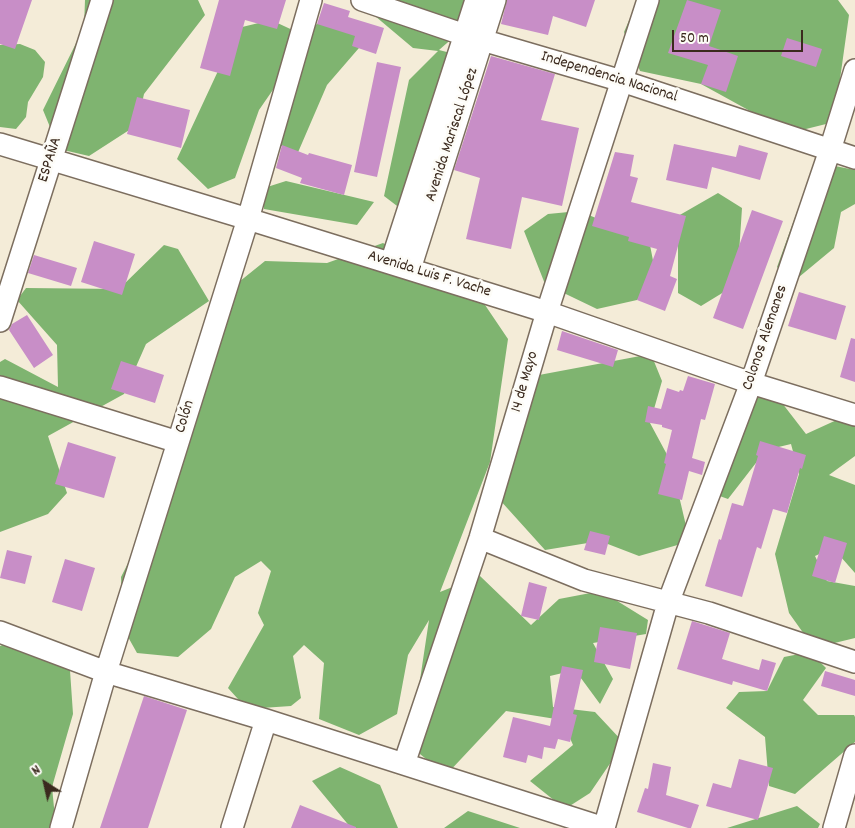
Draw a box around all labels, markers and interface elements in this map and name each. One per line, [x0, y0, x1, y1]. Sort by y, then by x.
scale bar [675, 20, 806, 52]
text: 50 m [680, 28, 709, 50]
street label: Independencia Nacional [538, 48, 680, 108]
street label: Avenida Mariscal López [422, 66, 484, 204]
street label: ESPAÑA [35, 135, 67, 185]
street label: Avenida Luis F. Vache [365, 247, 493, 303]
street label: Colonos Alemanes [739, 283, 793, 393]
street label: 14 de Mayo [508, 349, 544, 415]
street label: Colón [172, 398, 200, 436]
north arrow [20, 758, 70, 808]
text: N [28, 761, 45, 781]

